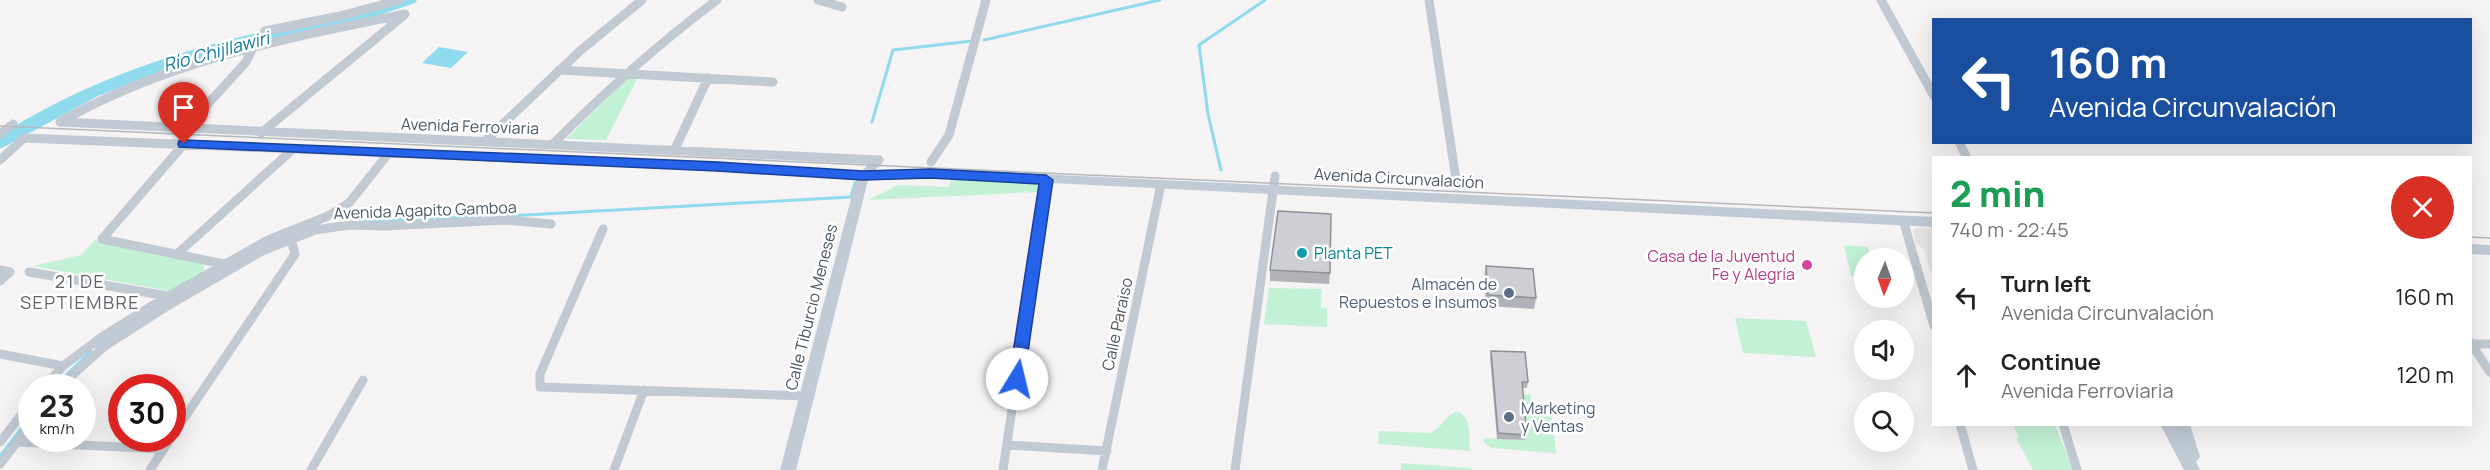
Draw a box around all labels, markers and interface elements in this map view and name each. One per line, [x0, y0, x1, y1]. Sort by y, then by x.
water label: Río Chijllawiri [160, 25, 274, 77]
text: 160 m [2049, 33, 2167, 91]
icon: left [1950, 42, 2028, 120]
pin [158, 82, 209, 144]
text: Avenida Circunvalación [2049, 88, 2336, 125]
icon: arrive [167, 91, 200, 124]
street label: Avenida Ferroviaria [401, 113, 539, 139]
street label: Avenida Circunvalación [1313, 163, 1485, 193]
text: 2 min [1950, 169, 2045, 218]
button: close [2391, 176, 2454, 239]
street label: Avenida Agapito Gamboa [333, 196, 517, 224]
text: 740 m · 22:45 [1950, 216, 2069, 243]
street label: Calle Tiburcio Meneses [780, 221, 842, 393]
place label: Planta PET [1314, 242, 1393, 264]
place label: Casa de la Juventud Fe y Alegría [1648, 245, 1795, 285]
marker: Planta PET [1295, 246, 1309, 260]
north arrow [1854, 248, 1914, 308]
map controls [1854, 248, 1914, 452]
marker: Casa de la Juventud Fe y Alegría [1800, 258, 1814, 272]
district label: 21 DE SEPTIEMBRE [20, 269, 140, 314]
text: Turn left [2001, 269, 2091, 299]
place label: Almacén de Repuestos e Insumos [1339, 273, 1497, 313]
street label: Calle Paraiso [1096, 276, 1138, 372]
icon: left [1950, 281, 1983, 314]
text: 160 m [2395, 282, 2454, 312]
marker: Almacén de Repuestos e Insumos [1502, 286, 1516, 300]
text: Avenida Circunvalación [2001, 299, 2214, 326]
button: sound [1854, 320, 1914, 380]
position arrow [985, 347, 1049, 411]
text: Continue [2001, 347, 2101, 377]
icon: ahead [1950, 359, 1983, 392]
text: 120 m [2396, 360, 2454, 390]
speed limit sign: 30 [108, 374, 186, 452]
text: Avenida Ferroviaria [2001, 377, 2174, 404]
text: 23 [39, 385, 75, 426]
button: search [1854, 392, 1914, 452]
place label: Marketing y Ventas [1521, 397, 1595, 437]
marker: Marketing y Ventas [1502, 410, 1516, 424]
text: km/h [40, 418, 74, 439]

